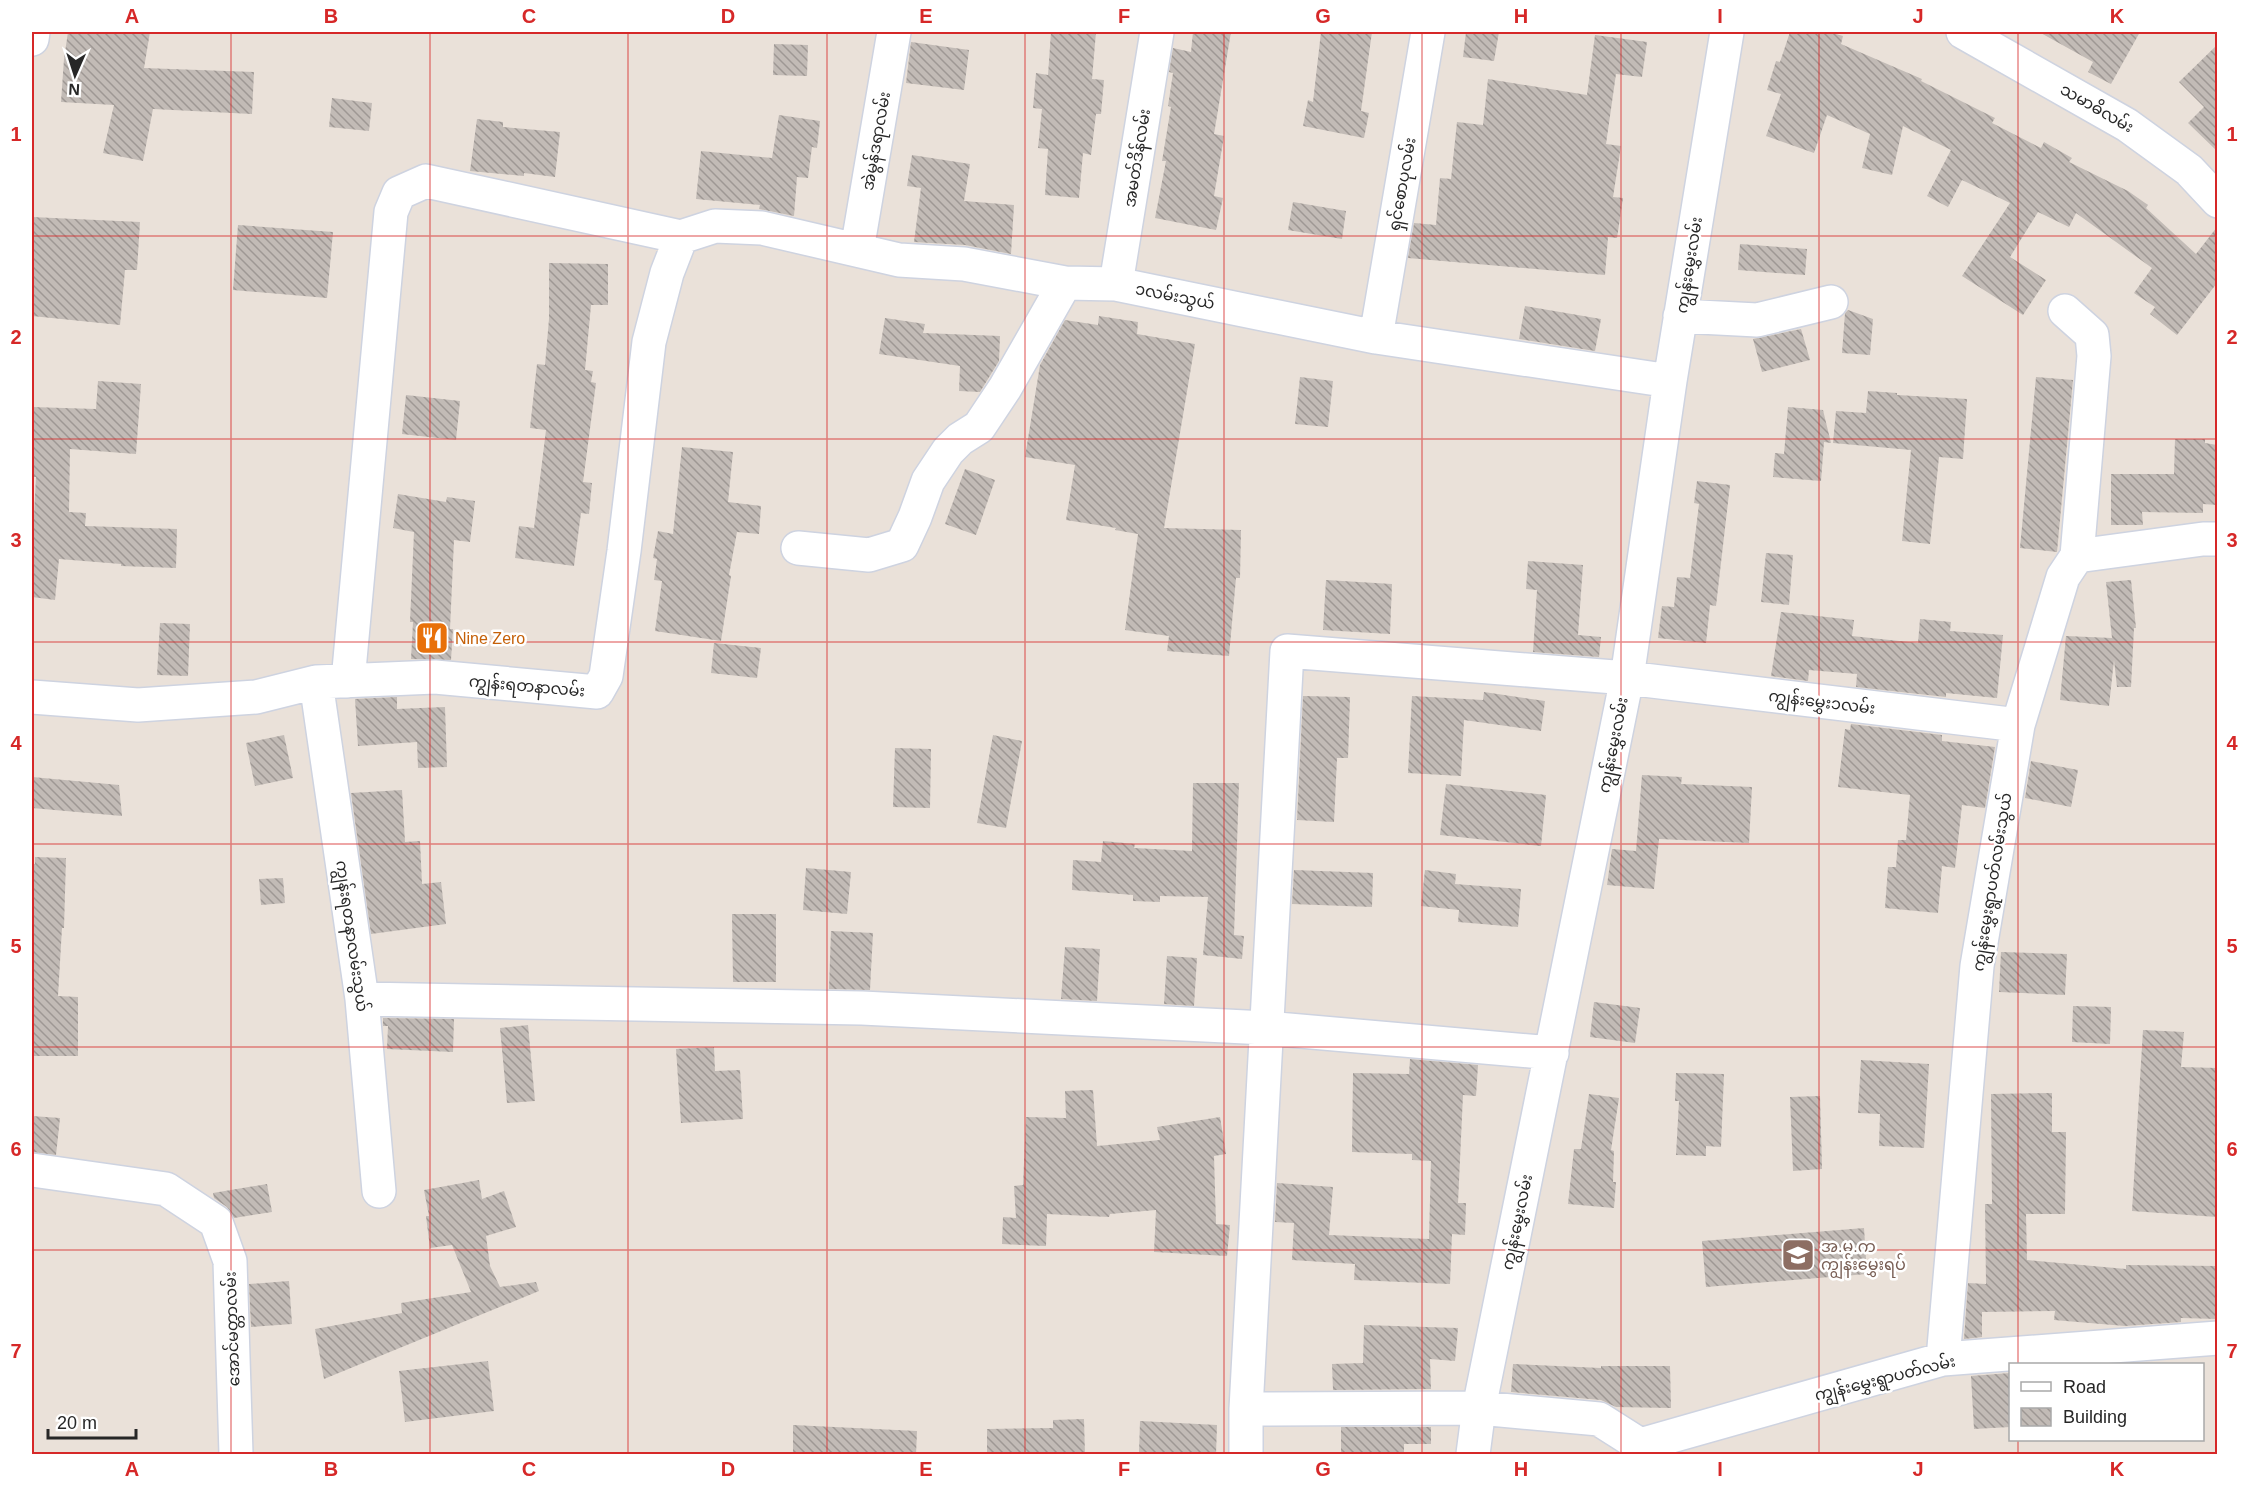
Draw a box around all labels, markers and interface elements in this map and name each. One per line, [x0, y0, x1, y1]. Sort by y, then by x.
text: A [125, 5, 139, 27]
text: B [324, 5, 338, 27]
text: C [522, 5, 536, 27]
text: D [721, 5, 735, 27]
text: E [919, 5, 933, 27]
text: F [1118, 5, 1130, 27]
text: G [1315, 5, 1331, 27]
text: H [1514, 5, 1528, 27]
text: I [1717, 5, 1723, 27]
text: J [1912, 5, 1924, 27]
text: K [2110, 5, 2125, 27]
north arrow [45, 45, 105, 105]
street label: သမာဓိလမ်း [2058, 78, 2138, 136]
text: N [68, 81, 80, 98]
street label: အဲမွန်ဒရာလမ်း [856, 90, 898, 193]
street label: အမတ်ဒိန်လမ်း [1118, 107, 1158, 209]
text: 1 [10, 123, 22, 145]
text: 1 [2226, 123, 2238, 145]
street label: ရှင်စောပုလမ်း [1382, 136, 1424, 233]
street label: ကျွန်းမွှေးလမ်း [1670, 215, 1712, 316]
street label: ၁လမ်းသွယ် [1133, 277, 1217, 317]
text: 2 [10, 326, 22, 348]
text: 2 [2226, 326, 2238, 348]
text: 3 [10, 529, 22, 551]
text: 3 [2226, 529, 2238, 551]
restaurant icon: Nine Zero [414, 620, 450, 656]
place label: Nine Zero [455, 630, 525, 647]
street label: ကျွန်းရတနာလမ်း [468, 669, 586, 707]
street label: ကျွန်းမွှေး၁လမ်း [1767, 684, 1877, 724]
street label: ကျွန်းမွှေးလမ်း [1592, 695, 1638, 796]
text: 4 [10, 732, 22, 754]
text: 4 [2226, 732, 2238, 754]
street label: ကျွန်းမွှေးရွာပတ်လမ်းသွယ် [1967, 791, 2021, 974]
street label: ကျွန်းရတနာလမ်းသွယ် [326, 859, 374, 1014]
text: 5 [10, 935, 22, 957]
text: 5 [2226, 935, 2238, 957]
text: 6 [10, 1138, 22, 1160]
text: 6 [2226, 1138, 2238, 1160]
street label: ကျွန်းမွှေးလမ်း [1496, 1172, 1542, 1273]
school or university icon: အ.မ.က ကျွန်းမွှေးရပ် [1780, 1237, 1816, 1273]
place label: အ.မ.က ကျွန်းမွှေးရပ် [1821, 1238, 1906, 1280]
street label: အောင်မတ္တာလမ်း [218, 1271, 248, 1387]
text: 7 [10, 1340, 22, 1362]
text: 7 [2226, 1340, 2238, 1362]
street label: ကျွန်းမွှေးရွာပတ်လမ်း [1812, 1349, 1959, 1411]
legend [2009, 1363, 2204, 1441]
text: Road [2063, 1377, 2106, 1397]
scale bar [48, 1402, 136, 1440]
text: Building [2063, 1407, 2127, 1427]
text: 20 m [57, 1413, 97, 1433]
text: A [125, 1458, 139, 1480]
text: B [324, 1458, 338, 1480]
text: C [522, 1458, 536, 1480]
text: D [721, 1458, 735, 1480]
text: E [919, 1458, 933, 1480]
text: F [1118, 1458, 1130, 1480]
text: G [1315, 1458, 1331, 1480]
text: H [1514, 1458, 1528, 1480]
text: I [1717, 1458, 1723, 1480]
text: J [1912, 1458, 1924, 1480]
text: K [2110, 1458, 2125, 1480]

